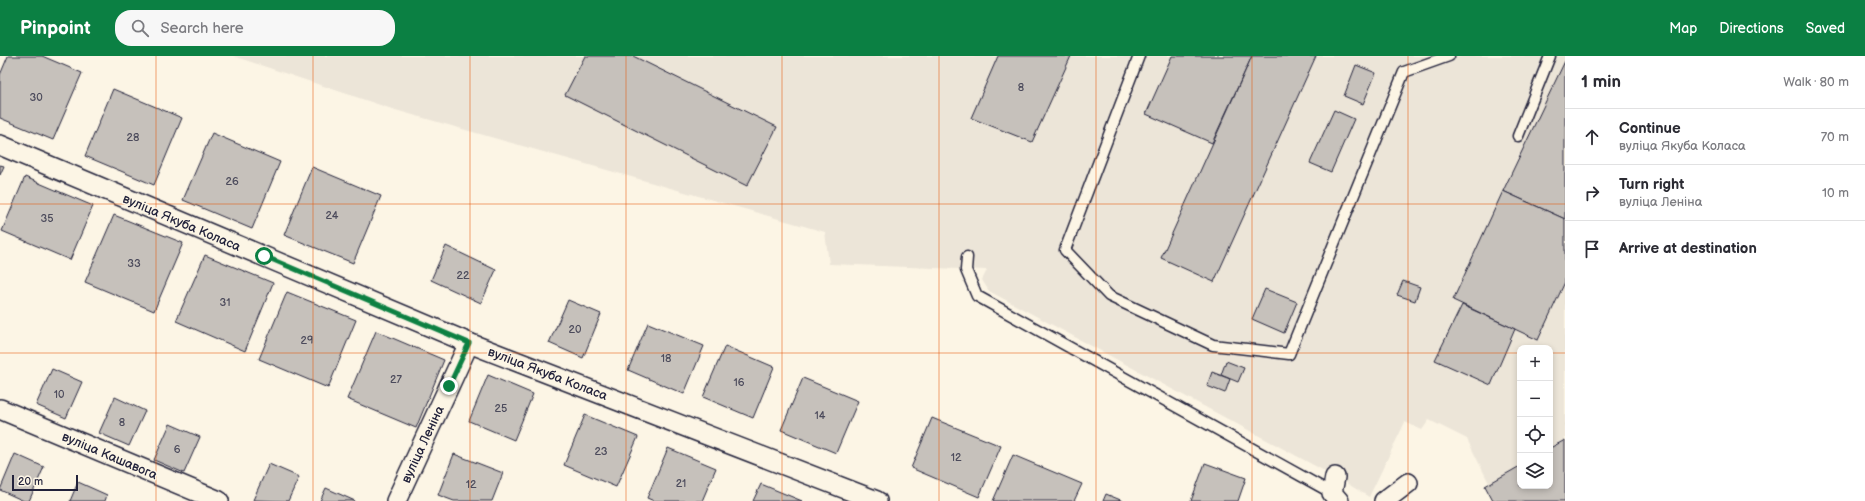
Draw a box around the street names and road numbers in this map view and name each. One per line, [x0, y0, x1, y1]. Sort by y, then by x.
street label: вуліца Якуба Коласа [120, 191, 243, 255]
street label: вуліца Якуба Коласа [486, 344, 610, 404]
street label: вуліца Леніна [398, 403, 448, 486]
street label: вуліца Кашавога [60, 429, 160, 483]

